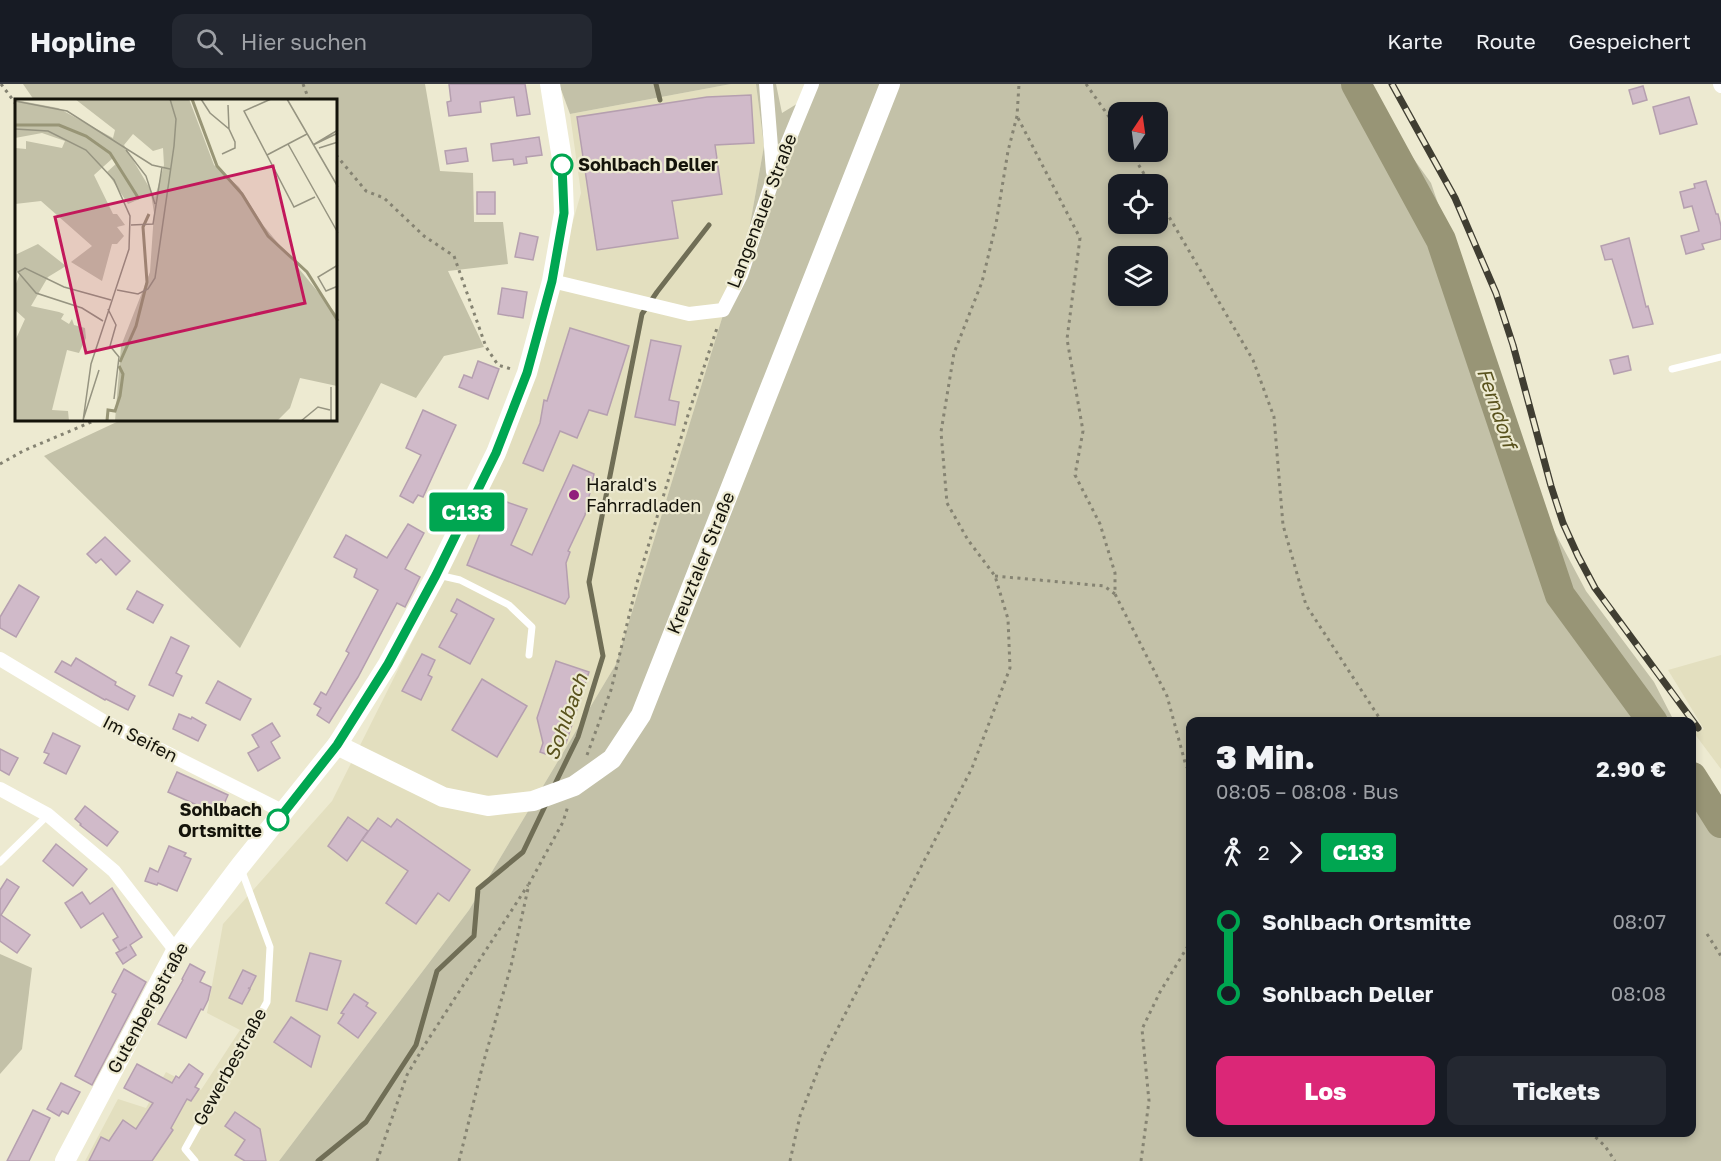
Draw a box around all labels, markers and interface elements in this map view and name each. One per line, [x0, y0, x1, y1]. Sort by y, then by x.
search box [172, 14, 592, 68]
text: Hopline [30, 25, 136, 58]
icon: search [193, 25, 226, 58]
text: Hier suchen [241, 28, 367, 55]
text: Karte [1387, 28, 1443, 54]
text: Route [1476, 28, 1536, 54]
text: Gespeichert [1569, 28, 1691, 54]
inset map [15, 99, 338, 422]
north arrow [1108, 102, 1168, 162]
map controls [1108, 102, 1168, 306]
street label: Langenauer Straße [721, 130, 801, 291]
place label: Sohlbach Deller [578, 153, 718, 175]
marker: Sohlbach Deller [551, 154, 573, 176]
button: locate [1108, 174, 1168, 234]
button: layers [1108, 246, 1168, 306]
water label: Ferndorf [1473, 364, 1524, 454]
place label: Harald's Fahrradladen [586, 473, 701, 516]
marker: Harald's Fahrradladen [567, 488, 581, 502]
street label: Kreuztaler Straße [662, 488, 739, 637]
line badge: C133 [425, 492, 509, 532]
text: C133 [441, 499, 493, 525]
water label: Sohlbach [538, 669, 592, 763]
street label: Im Seifen [99, 710, 181, 766]
text: 3 Min. [1216, 737, 1315, 776]
text: 2.90 € [1596, 755, 1666, 782]
text: 08:05 – 08:08 · Bus [1216, 779, 1399, 803]
place label: Sohlbach Ortsmitte [178, 798, 262, 841]
marker: Sohlbach Ortsmitte [267, 809, 289, 831]
icon: walk [1216, 836, 1249, 869]
icon: forward [1279, 836, 1312, 869]
text: C133 [1333, 839, 1384, 865]
text: 2 [1258, 840, 1270, 864]
text: Sohlbach Ortsmitte [1262, 908, 1471, 935]
text: 08:07 [1612, 909, 1666, 933]
street label: Gutenbergstraße [102, 938, 192, 1077]
text: Sohlbach Deller [1262, 980, 1433, 1007]
text: 08:08 [1611, 981, 1666, 1005]
street label: Gewerbestraße [188, 1004, 270, 1129]
button: Los [1216, 1056, 1435, 1125]
button: Tickets [1447, 1056, 1666, 1125]

